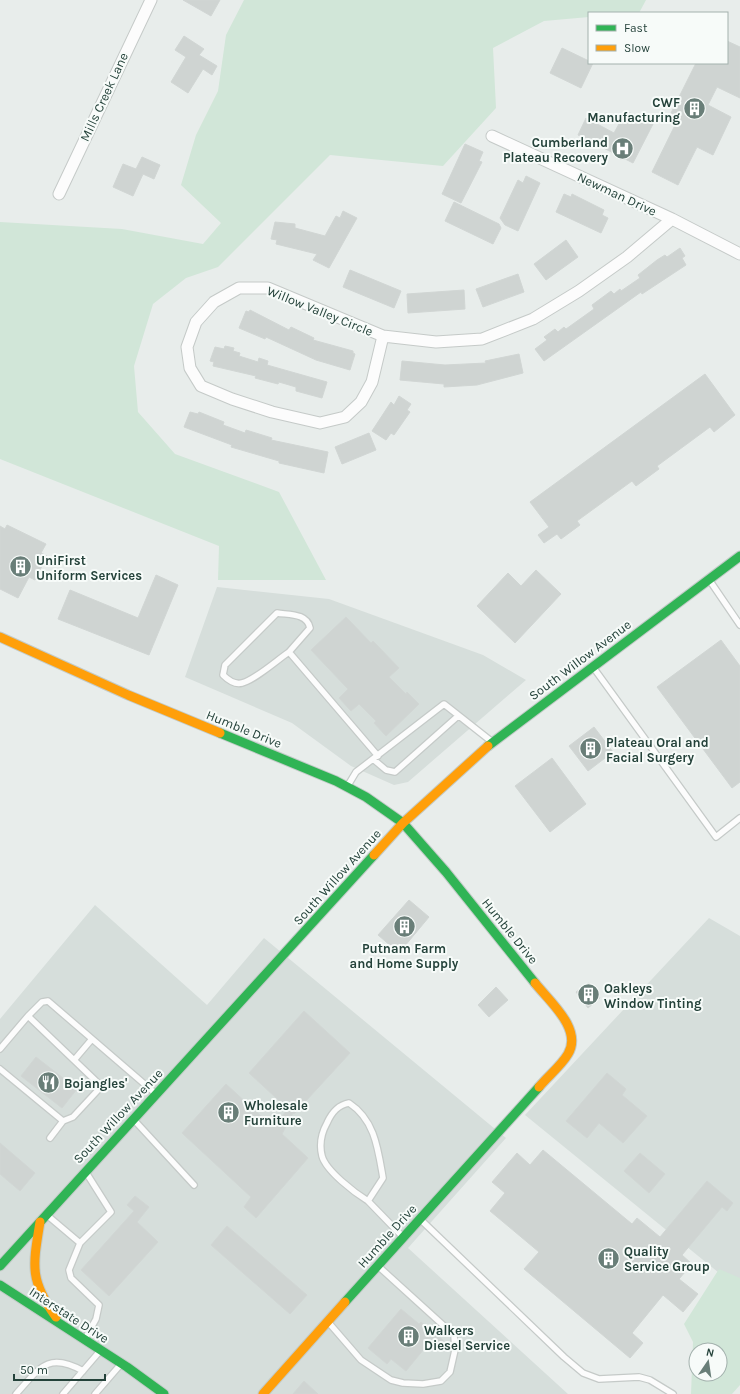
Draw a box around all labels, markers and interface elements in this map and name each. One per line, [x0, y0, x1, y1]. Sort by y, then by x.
legend [588, 12, 728, 64]
text: Fast [624, 21, 648, 35]
text: Slow [624, 41, 650, 55]
street label: Mills Creek Lane [77, 50, 131, 144]
place label: CWF Manufacturing [587, 95, 680, 125]
building icon: CWF Manufacturing [682, 96, 708, 122]
place label: Cumberland Plateau Recovery [503, 135, 608, 165]
hospital icon: Cumberland Plateau Recovery [610, 136, 636, 162]
street label: Newman Drive [575, 169, 659, 219]
street label: Willow Valley Circle [265, 283, 376, 339]
place label: UniFirst Uniform Services [36, 553, 142, 583]
building icon: UniFirst Uniform Services [8, 554, 34, 580]
street label: South Willow Avenue [526, 617, 634, 703]
street label: Humble Drive [204, 707, 284, 751]
place label: Plateau Oral and Facial Surgery [606, 735, 709, 765]
building icon: Plateau Oral and Facial Surgery [578, 736, 604, 762]
street label: South Willow Avenue [290, 826, 384, 928]
street label: Humble Drive [479, 895, 541, 967]
building icon: Putnam Farm and Home Supply [391, 913, 417, 939]
place label: Putnam Farm and Home Supply [350, 941, 459, 971]
place label: Oakleys Window Tinting [604, 981, 702, 1011]
building icon: Oakleys Window Tinting [575, 982, 601, 1008]
street label: South Willow Avenue [70, 1065, 166, 1166]
restaurant icon: Bojangles' [36, 1070, 62, 1096]
place label: Bojangles' [64, 1076, 127, 1091]
place label: Wholesale Furniture [244, 1098, 308, 1128]
building icon: Wholesale Furniture [215, 1099, 241, 1125]
street label: Humble Drive [355, 1201, 420, 1271]
place label: Quality Service Group [624, 1244, 710, 1274]
building icon: Quality Service Group [596, 1245, 622, 1271]
street label: Interstate Drive [26, 1284, 112, 1346]
place label: Walkers Diesel Service [424, 1323, 510, 1353]
building icon: Walkers Diesel Service [395, 1324, 421, 1350]
north arrow [688, 1342, 728, 1382]
text: N [705, 1346, 715, 1360]
scale bar [14, 1356, 105, 1382]
text: 50 m [20, 1363, 48, 1377]

